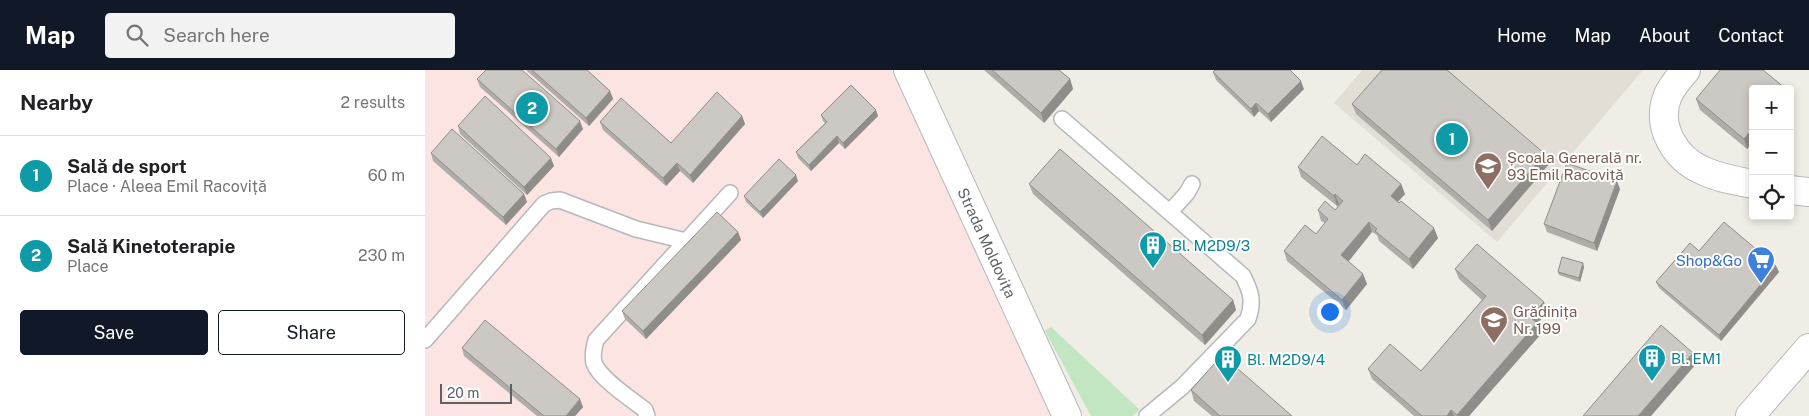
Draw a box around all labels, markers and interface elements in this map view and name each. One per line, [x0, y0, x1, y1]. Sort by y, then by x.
search box [105, 13, 455, 58]
text: Map [25, 21, 75, 49]
icon: search [123, 21, 151, 49]
text: Search here [163, 24, 270, 46]
text: Home [1497, 25, 1547, 46]
text: Map [1575, 25, 1611, 46]
text: About [1639, 25, 1690, 46]
text: Contact [1718, 25, 1784, 46]
map controls [1749, 85, 1794, 220]
button: + [1749, 85, 1794, 130]
pin: 2 [516, 89, 548, 127]
text: Nearby [20, 90, 93, 115]
text: 2 results [340, 93, 405, 112]
pin: 1 [1436, 120, 1468, 158]
button: − [1749, 130, 1794, 175]
place label: Școala Generală nr. 93 Emil Racoviță [1507, 149, 1642, 183]
school or university icon: Școala Generală nr. 93 Emil Racoviță [1473, 151, 1503, 190]
text: Sală de sport [67, 155, 187, 177]
text: 1 [33, 166, 39, 185]
text: 60 m [368, 166, 405, 185]
button: locate [1749, 175, 1794, 220]
text: Place · Aleea Emil Racoviță [67, 177, 267, 196]
street label: Strada Moldovița [955, 185, 1020, 300]
building icon: Bl. M2D9/3 [1138, 230, 1168, 269]
text: Sală Kinetoterapie [67, 235, 235, 257]
place label: Bl. M2D9/3 [1172, 237, 1250, 254]
supermarket icon: Shop&Go [1746, 245, 1776, 284]
text: 2 [31, 246, 41, 265]
text: 230 m [358, 246, 405, 265]
place label: Shop&Go [1676, 252, 1742, 269]
text: Place [67, 257, 109, 276]
your location [1317, 299, 1343, 325]
place label: Grădinița Nr. 199 [1513, 303, 1577, 337]
school or university icon: Grădinița Nr. 199 [1479, 305, 1509, 344]
button: Save [20, 310, 208, 355]
button: Share [218, 310, 405, 355]
building icon: Bl. EM1 [1637, 343, 1667, 382]
building icon: Bl. M2D9/4 [1213, 344, 1243, 383]
place label: Bl. EM1 [1671, 350, 1721, 367]
place label: Bl. M2D9/4 [1247, 351, 1325, 368]
scale bar [440, 381, 513, 404]
text: 20 m [447, 385, 479, 401]

